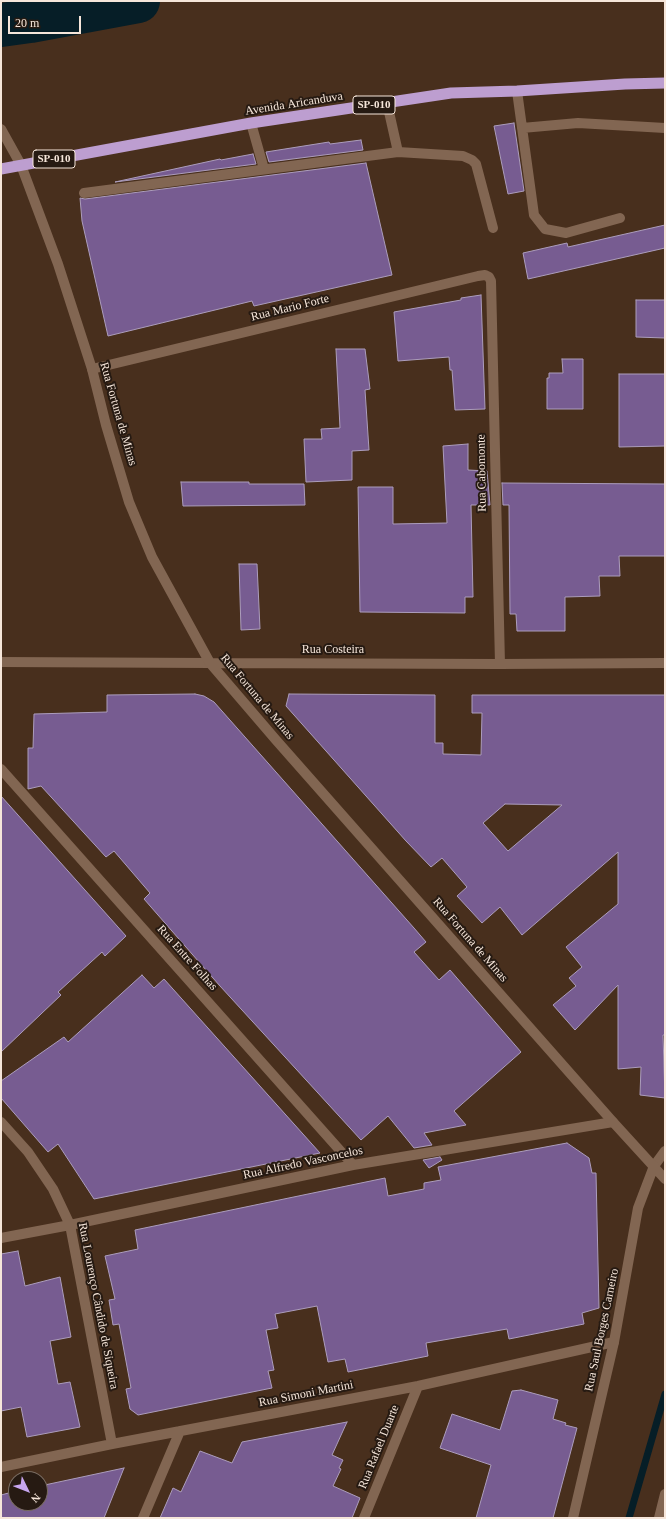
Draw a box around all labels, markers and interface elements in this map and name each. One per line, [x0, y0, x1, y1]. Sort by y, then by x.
scale bar [10, 8, 83, 34]
text: 20 m [15, 16, 39, 30]
street label: Avenida Aricanduva [244, 89, 344, 119]
road number: SP-010 [353, 96, 395, 114]
road number: SP-010 [33, 150, 75, 168]
street label: Rua Mario Forte [249, 291, 331, 325]
street label: Rua Fortuna de Minas [96, 361, 140, 467]
street label: Rua Cabomonte [474, 434, 490, 512]
street label: Rua Costeira [302, 643, 364, 657]
street label: Rua Fortuna de Minas [217, 651, 297, 743]
street label: Rua Fortuna de Minas [429, 895, 511, 985]
street label: Rua Entre Folhas [154, 922, 220, 994]
street label: Rua Alfredo Vasconcelos [242, 1143, 364, 1183]
street label: Rua Lourenço Cândido de Siqueira [75, 1222, 121, 1390]
street label: Rua Saul Borges Carneiro [582, 1267, 622, 1393]
street label: Rua Simoni Martini [258, 1378, 354, 1410]
street label: Rua Rafael Duarte [356, 1403, 402, 1491]
north arrow [8, 1471, 48, 1511]
text: N [29, 1491, 43, 1505]

